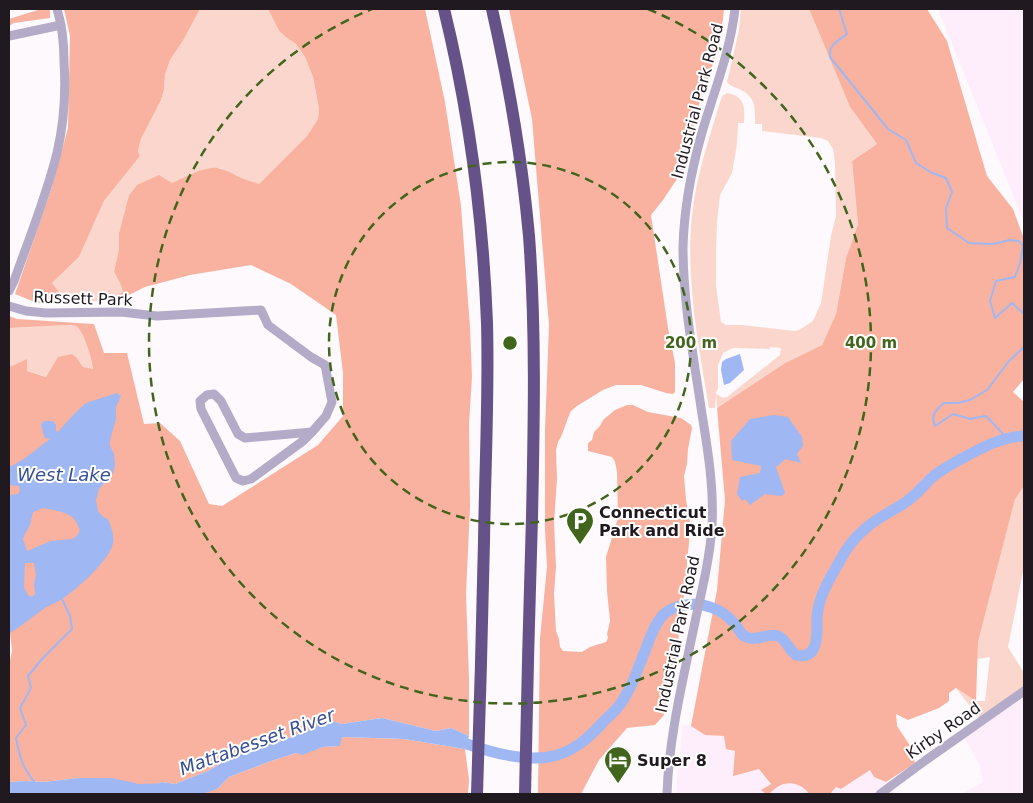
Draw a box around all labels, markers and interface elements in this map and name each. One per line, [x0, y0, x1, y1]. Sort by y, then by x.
street label: Industrial Park Road [668, 21, 727, 181]
street label: Russett Park [33, 287, 134, 310]
centre of rings [501, 334, 519, 352]
text: 200 m [665, 334, 717, 352]
text: 400 m [845, 334, 897, 352]
water label: West Lake [17, 464, 111, 485]
place label: Connecticut Park and Ride [599, 503, 725, 540]
parking icon: Connecticut Park and Ride [565, 506, 595, 545]
street label: Industrial Park Road [652, 554, 703, 714]
street label: Kirby Road [902, 698, 984, 763]
water label: Mattabesset River [176, 703, 339, 779]
hotel icon: Super 8 [603, 745, 633, 784]
place label: Super 8 [637, 751, 707, 770]

